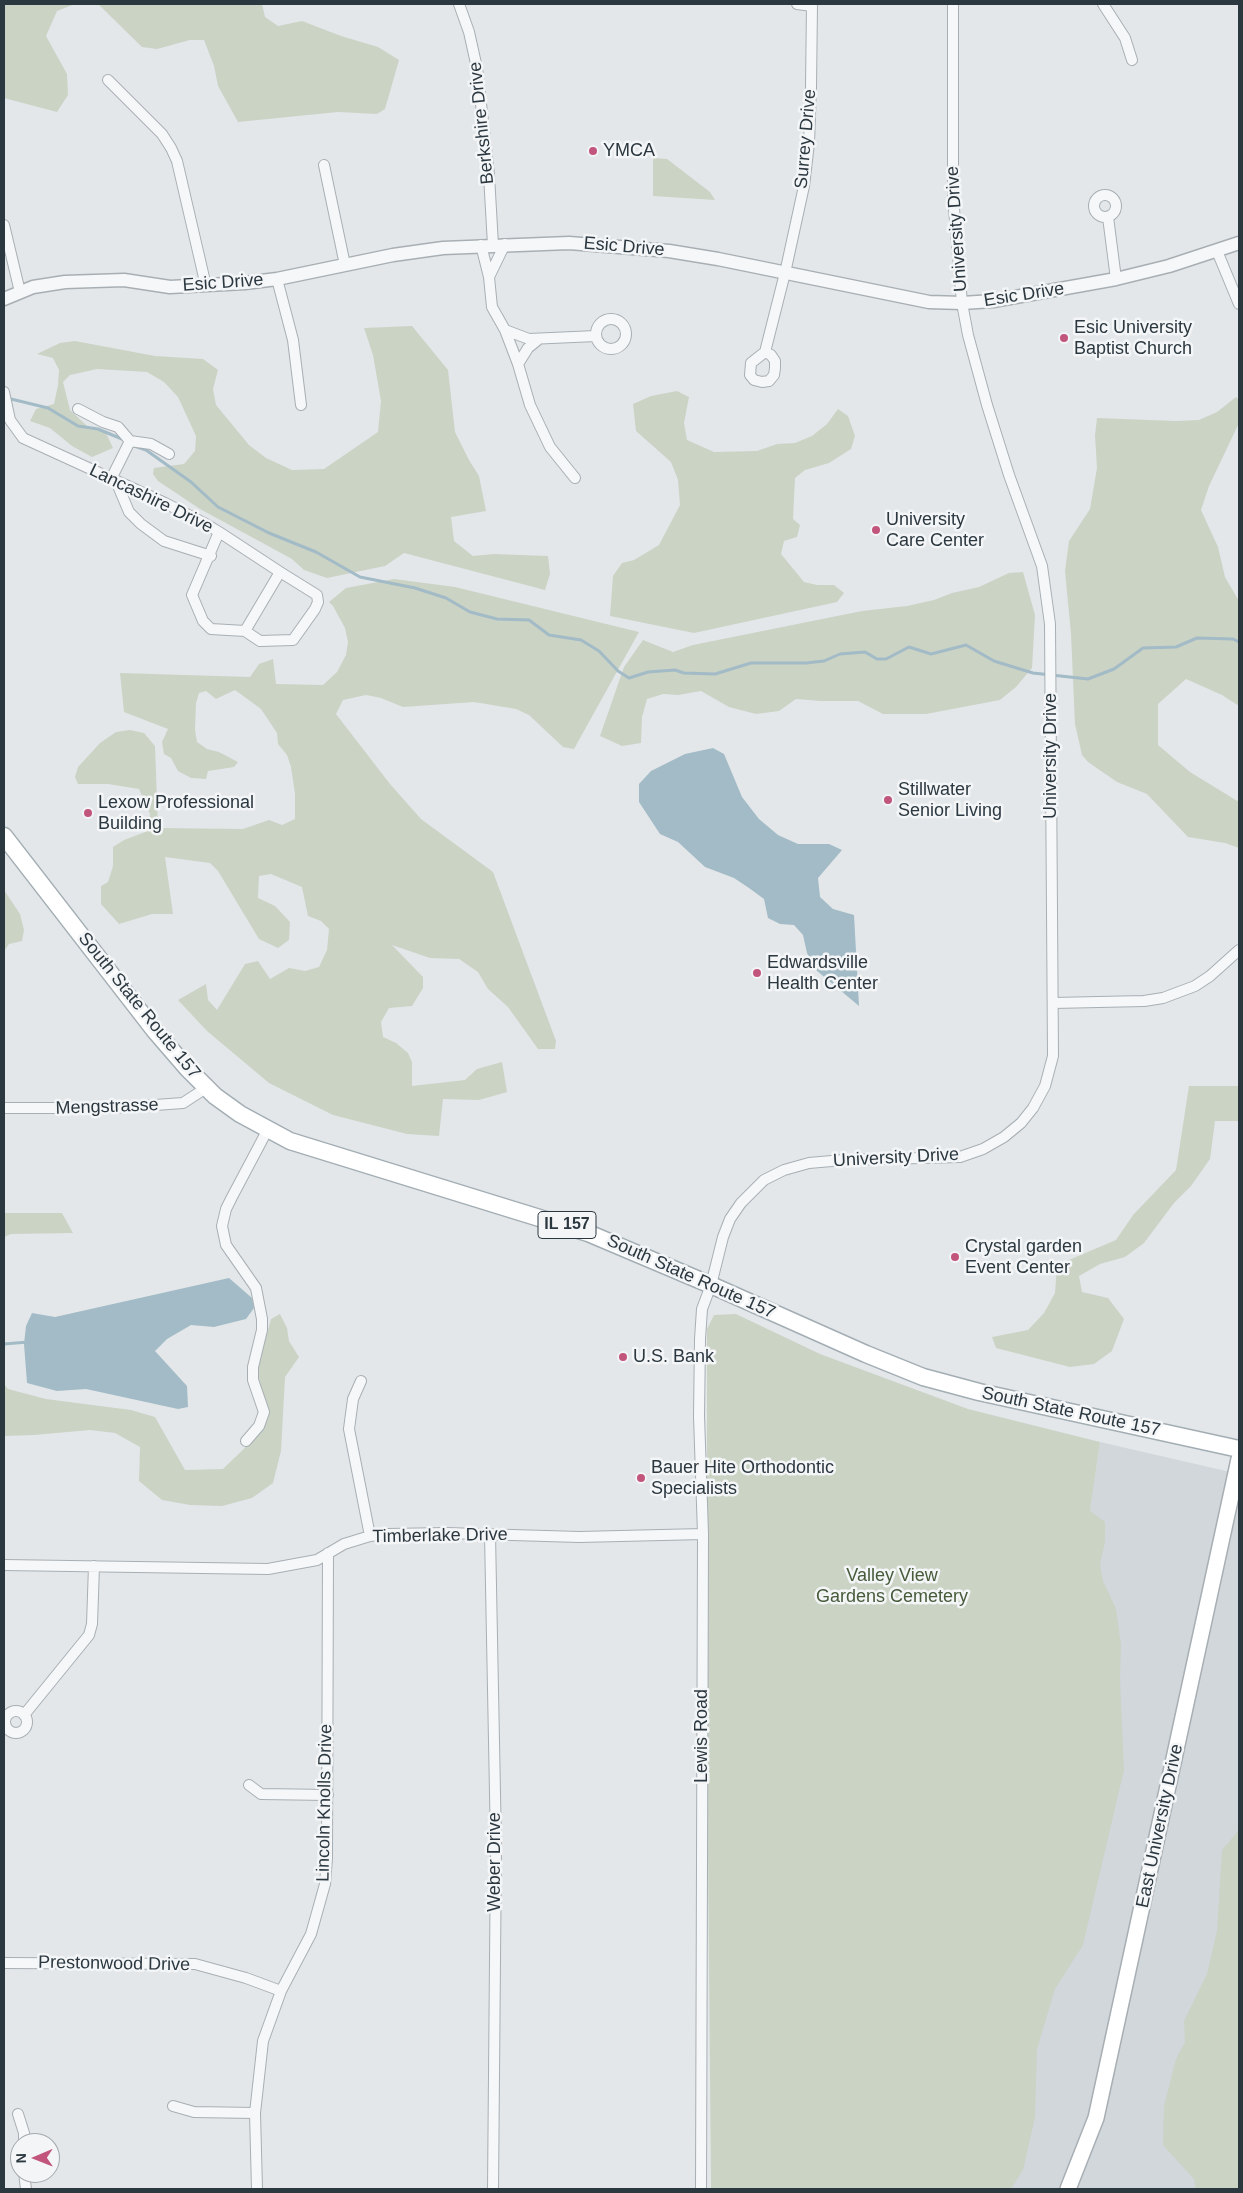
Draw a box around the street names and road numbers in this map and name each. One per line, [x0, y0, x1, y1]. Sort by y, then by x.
street label: Berkshire Drive [465, 61, 499, 185]
street label: Surrey Drive [791, 88, 821, 190]
street label: University Drive [942, 165, 972, 293]
street label: Esic Drive [583, 233, 665, 261]
street label: Esic Drive [182, 269, 264, 297]
street label: Esic Drive [982, 278, 1066, 312]
street label: Lancashire Drive [86, 460, 216, 538]
street label: University Drive [1040, 693, 1062, 819]
street label: South State Route 157 [73, 928, 205, 1084]
street label: Mengstrasse [55, 1094, 159, 1120]
street label: University Drive [833, 1144, 959, 1172]
road number: IL 157 [538, 1212, 596, 1238]
street label: South State Route 157 [603, 1230, 779, 1324]
street label: South State Route 157 [980, 1383, 1162, 1441]
street label: Timberlake Drive [372, 1524, 508, 1548]
street label: Lewis Road [691, 1689, 713, 1783]
street label: Lincoln Knolls Drive [313, 1724, 337, 1882]
street label: East University Drive [1132, 1742, 1188, 1910]
street label: Weber Drive [484, 1812, 506, 1912]
street label: Prestonwood Drive [38, 1952, 190, 1976]

